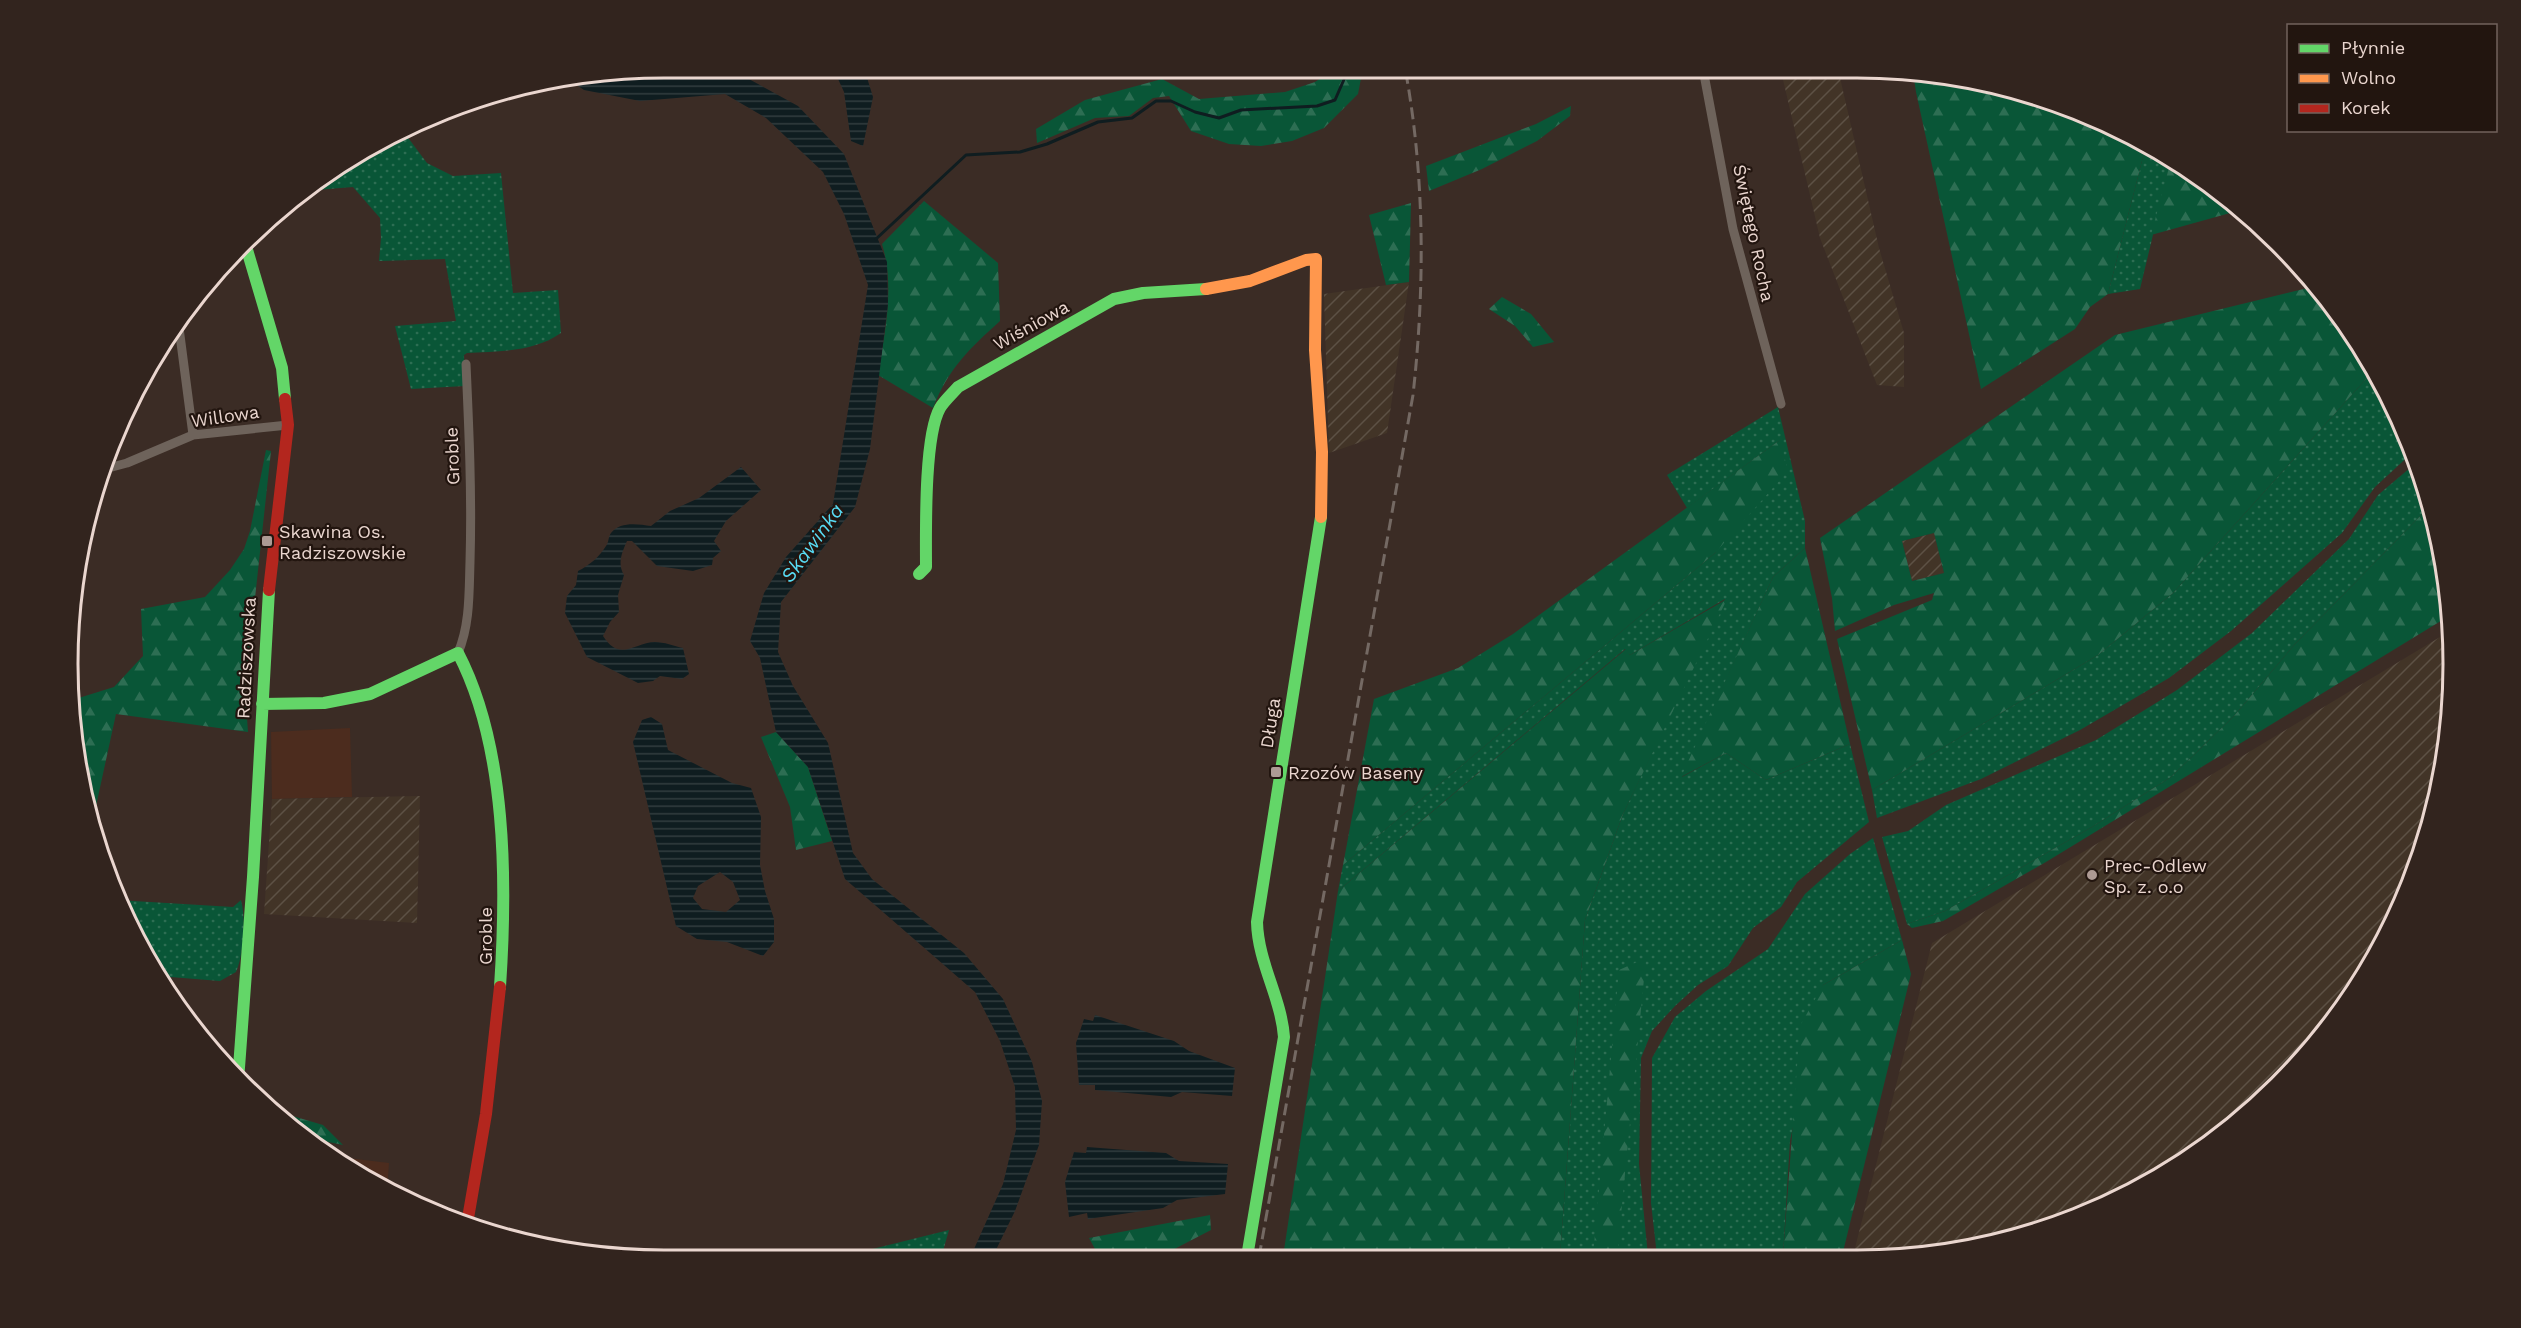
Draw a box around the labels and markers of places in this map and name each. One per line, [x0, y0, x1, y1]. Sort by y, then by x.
place label: Skawina Os. Radziszowskie [279, 521, 406, 563]
marker: Skawina Os. Radziszowskie [260, 534, 274, 548]
place label: Rzozów Baseny [1288, 762, 1424, 783]
marker: Rzozów Baseny [1269, 765, 1283, 779]
place label: Prec-Odlew Sp. z. o.o [2104, 855, 2207, 897]
marker: Prec-Odlew Sp. z. o.o [2085, 868, 2099, 882]

